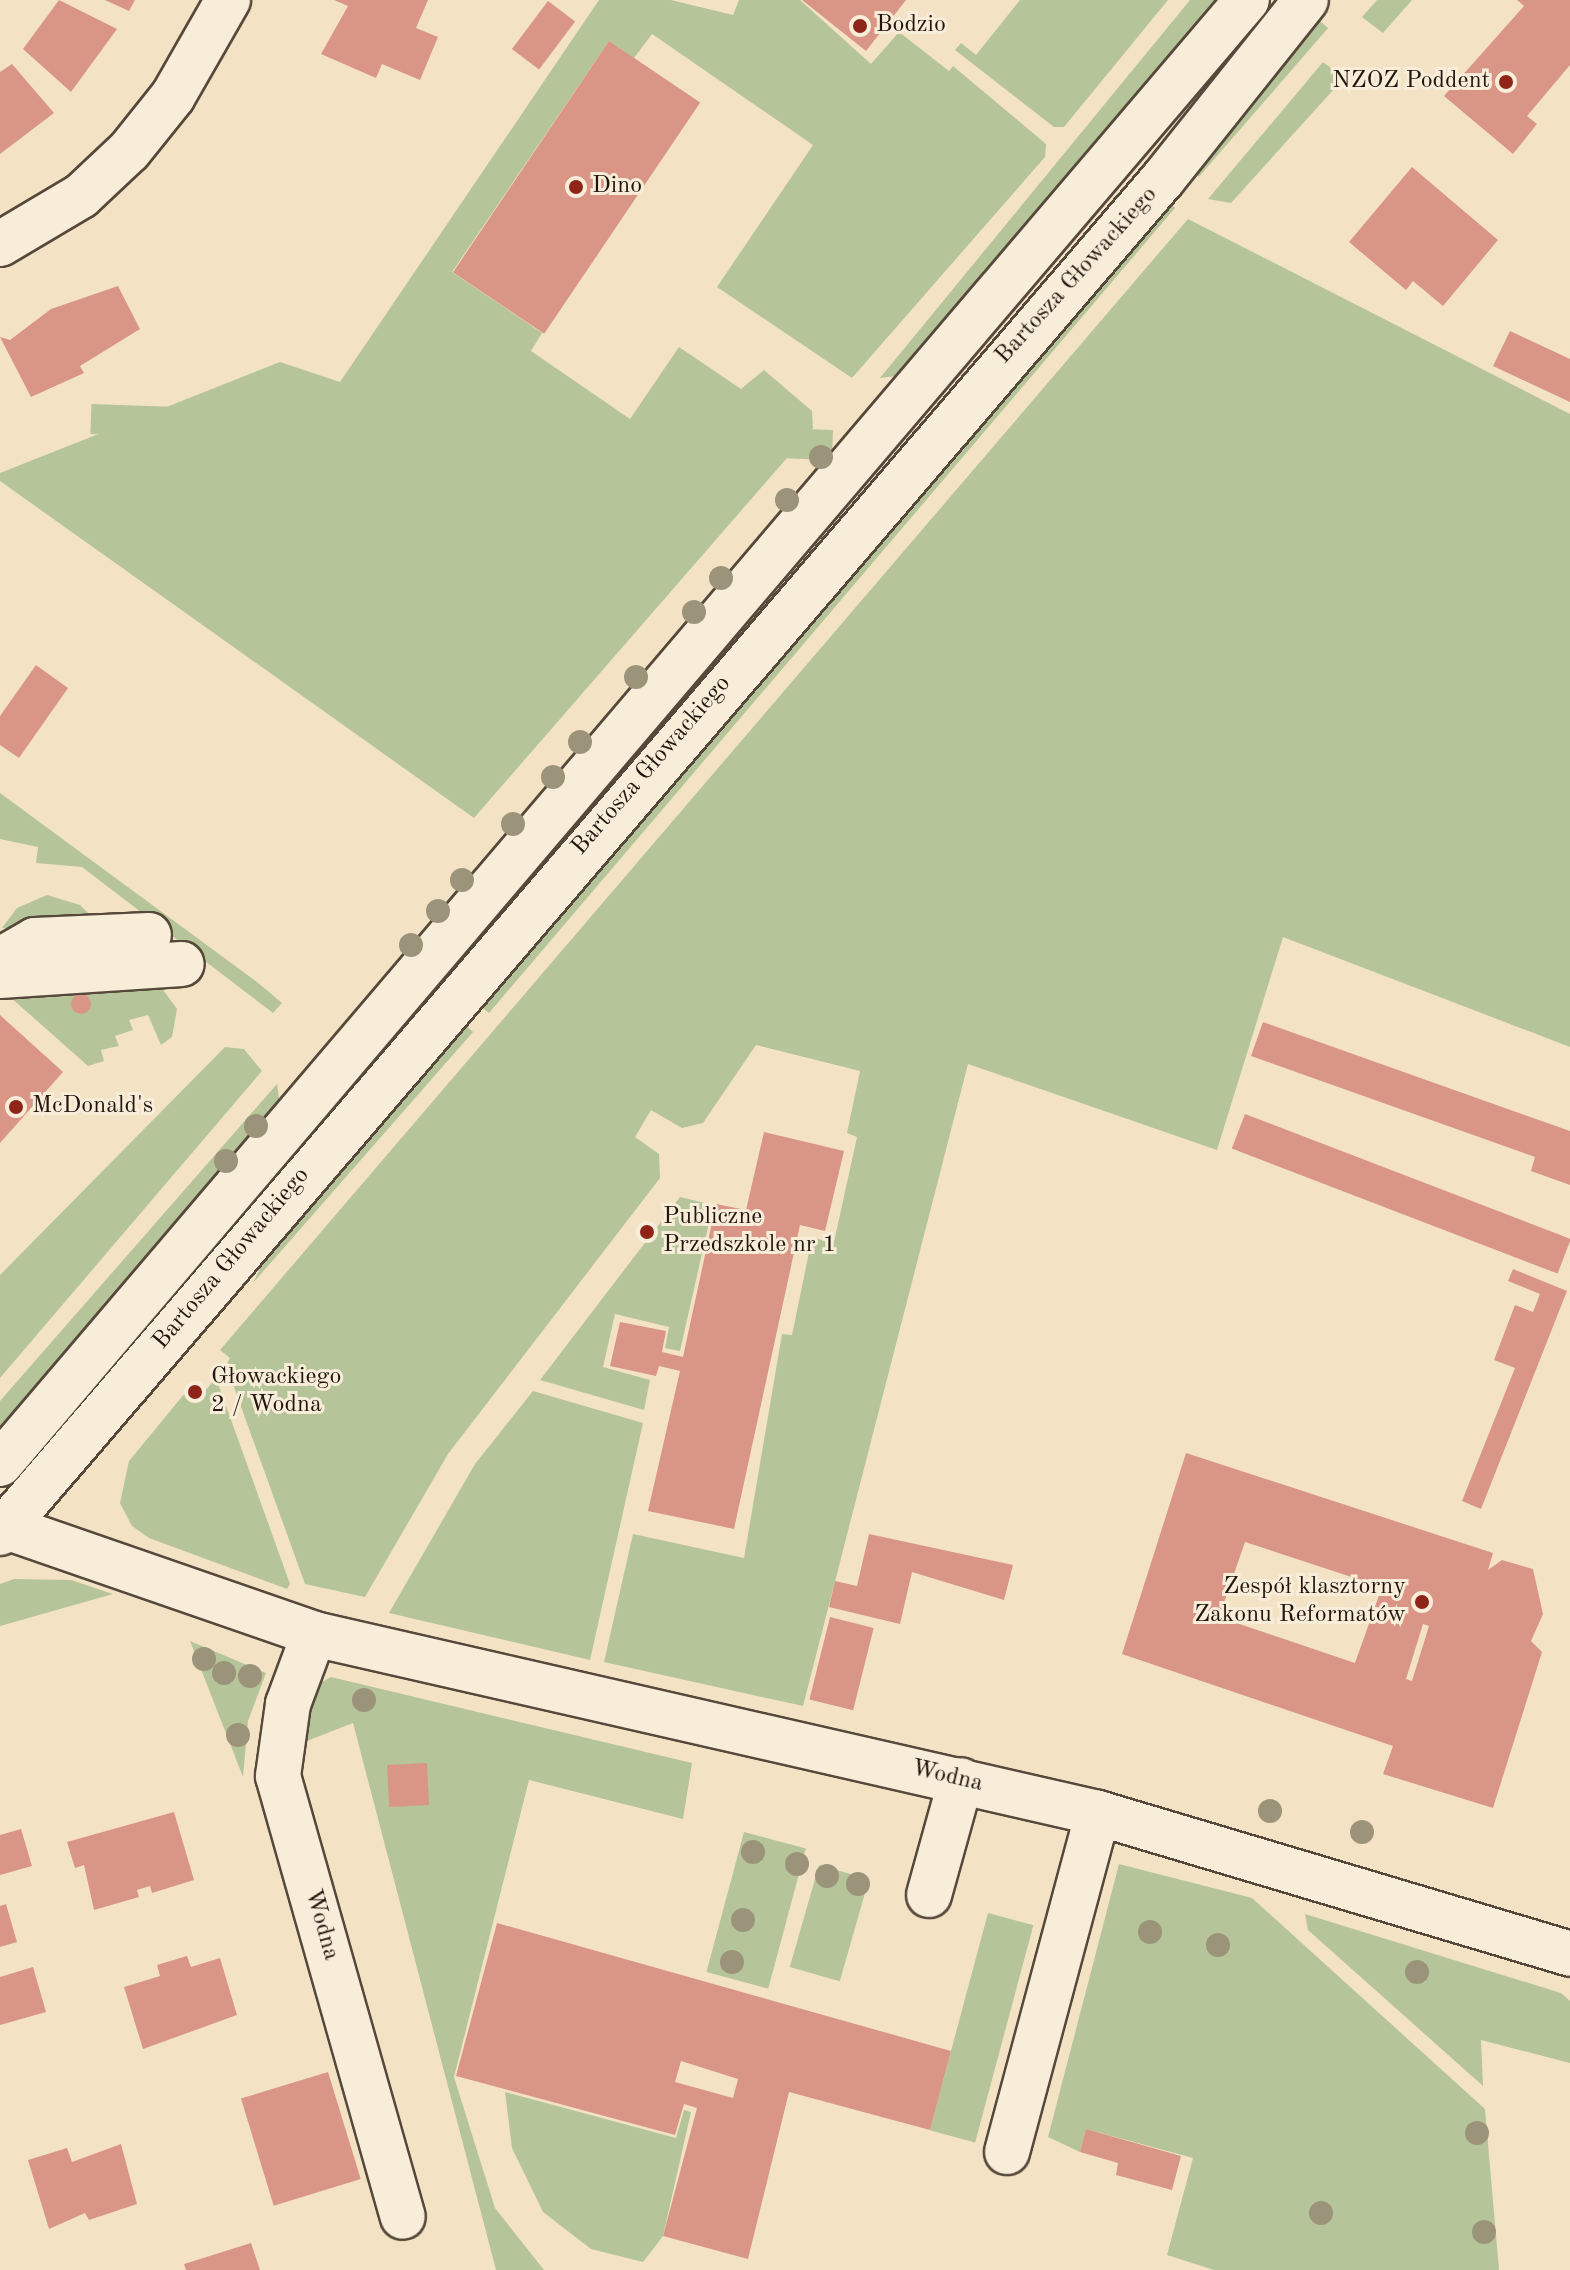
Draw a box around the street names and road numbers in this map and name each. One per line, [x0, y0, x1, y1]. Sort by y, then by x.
street label: Bartosza Głowackiego [990, 181, 1164, 371]
street label: Bartosza Głowackiego [566, 670, 738, 862]
street label: Bartosza Głowackiego [148, 1162, 316, 1356]
street label: Wodna [908, 1755, 986, 1799]
street label: Wodna [297, 1886, 345, 1964]

